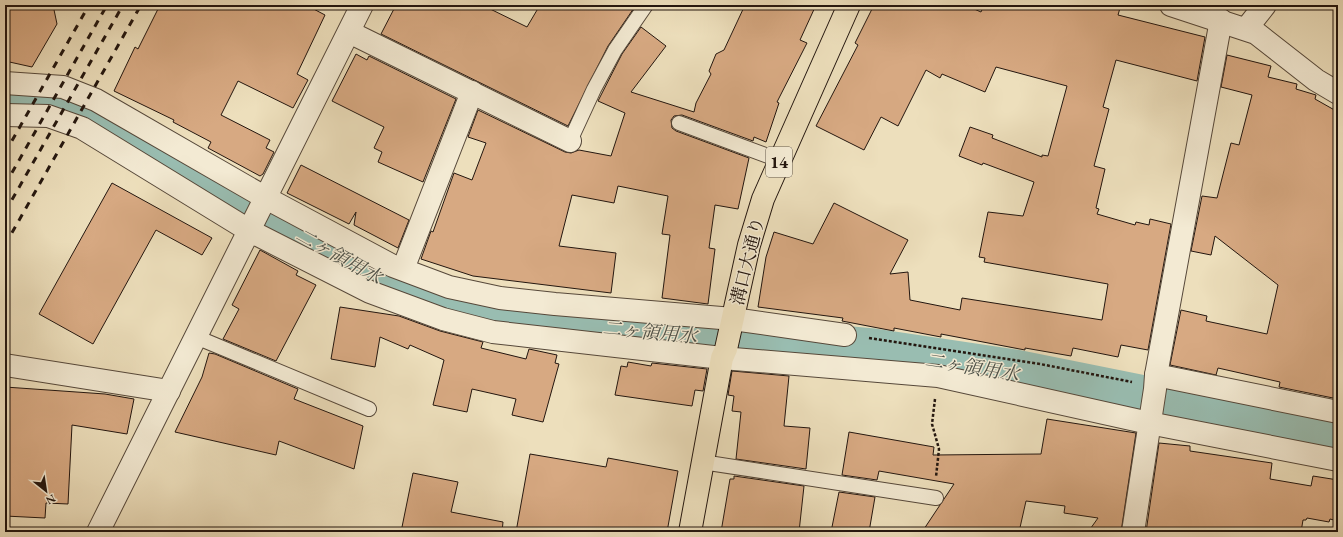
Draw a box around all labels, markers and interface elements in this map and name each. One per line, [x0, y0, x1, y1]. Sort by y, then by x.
road number: 14 [766, 147, 792, 177]
street label: 溝口大通り [725, 215, 769, 307]
water label: 二ヶ領用水 [291, 222, 388, 291]
water label: 二ヶ領用水 [602, 315, 700, 349]
water label: 二ヶ領用水 [923, 347, 1023, 387]
north arrow [26, 471, 66, 511]
text: N [44, 491, 58, 508]

